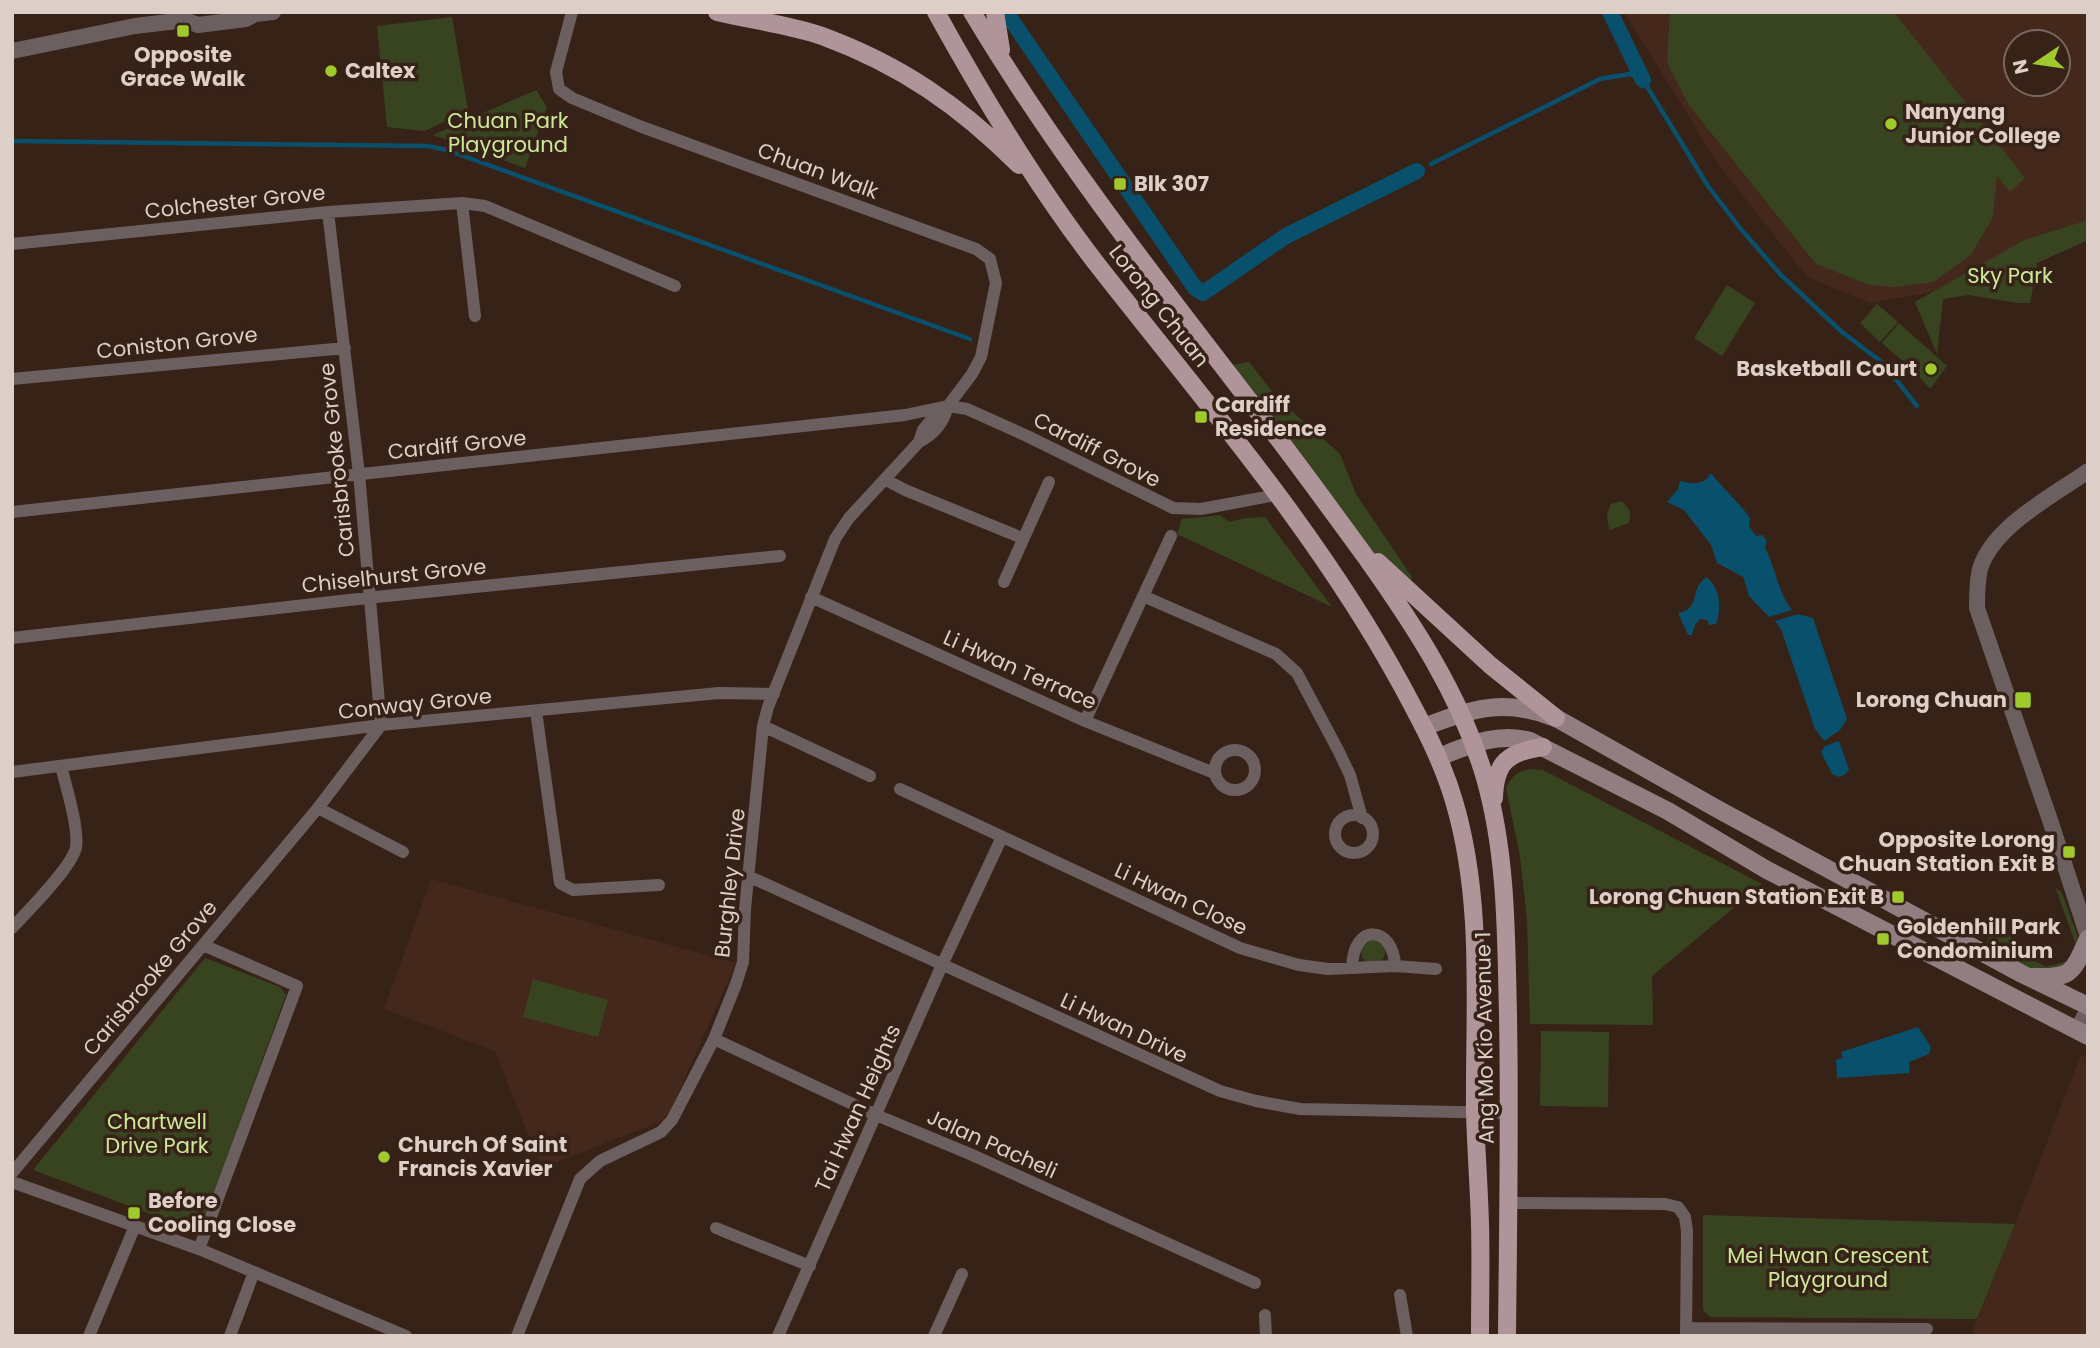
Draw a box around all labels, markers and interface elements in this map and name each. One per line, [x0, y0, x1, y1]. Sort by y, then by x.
marker: Opposite Grace Walk [175, 23, 191, 39]
north arrow [2002, 28, 2072, 98]
place label: Opposite Grace Walk [121, 40, 245, 93]
place label: Caltex [345, 56, 416, 85]
text: N [2006, 57, 2036, 77]
marker: Caltex [323, 63, 339, 79]
place label: Nanyang Junior College [1905, 97, 2060, 150]
park label: Chuan Park Playground [447, 106, 569, 159]
marker: Nanyang Junior College [1883, 116, 1899, 132]
street label: Chuan Walk [754, 135, 883, 206]
place label: Blk 307 [1134, 169, 1209, 198]
marker: Blk 307 [1112, 176, 1128, 192]
street label: Colchester Grove [143, 178, 327, 225]
street label: Lorong Chuan [1102, 239, 1216, 373]
park label: Sky Park [1967, 261, 2053, 290]
street label: Coniston Grove [95, 320, 259, 365]
place label: Basketball Court [1736, 354, 1917, 383]
marker: Basketball Court [1923, 361, 1939, 377]
street label: Carisbrooke Grove [312, 362, 361, 559]
place label: Cardiff Residence [1215, 390, 1327, 443]
street label: Cardiff Grove [1029, 405, 1166, 494]
marker: Cardiff Residence [1193, 409, 1209, 425]
street label: Cardiff Grove [386, 423, 528, 466]
street label: Chiselhurst Grove [300, 551, 488, 600]
street label: Li Hwan Terrace [939, 623, 1101, 716]
street label: Conway Grove [337, 681, 493, 726]
place label: Lorong Chuan [1856, 685, 2007, 714]
marker: Lorong Chuan [2013, 690, 2033, 710]
street label: Burghley Drive [707, 807, 752, 959]
place label: Opposite Lorong Chuan Station Exit B [1839, 825, 2055, 878]
marker: Opposite Lorong Chuan Station Exit B [2061, 844, 2077, 860]
street label: Li Hwan Close [1110, 855, 1252, 942]
place label: Lorong Chuan Station Exit B [1589, 882, 1884, 911]
marker: Lorong Chuan Station Exit B [1890, 889, 1906, 905]
street label: Carisbrooke Grove [76, 894, 223, 1062]
place label: Goldenhill Park Condominium [1897, 912, 2060, 965]
marker: Goldenhill Park Condominium [1875, 931, 1891, 947]
street label: Ang Mo Kio Avenue 1 [1468, 932, 1501, 1144]
street label: Li Hwan Drive [1056, 985, 1193, 1070]
street label: Tai Hwan Heights [808, 1020, 907, 1196]
street label: Jalan Pacheli [923, 1102, 1062, 1185]
park label: Chartwell Drive Park [105, 1107, 209, 1160]
place label: Church Of Saint Francis Xavier [398, 1130, 567, 1183]
marker: Church Of Saint Francis Xavier [376, 1149, 392, 1165]
place label: Before Cooling Close [148, 1186, 296, 1239]
marker: Before Cooling Close [126, 1205, 142, 1221]
park label: Mei Hwan Crescent Playground [1727, 1241, 1929, 1294]

